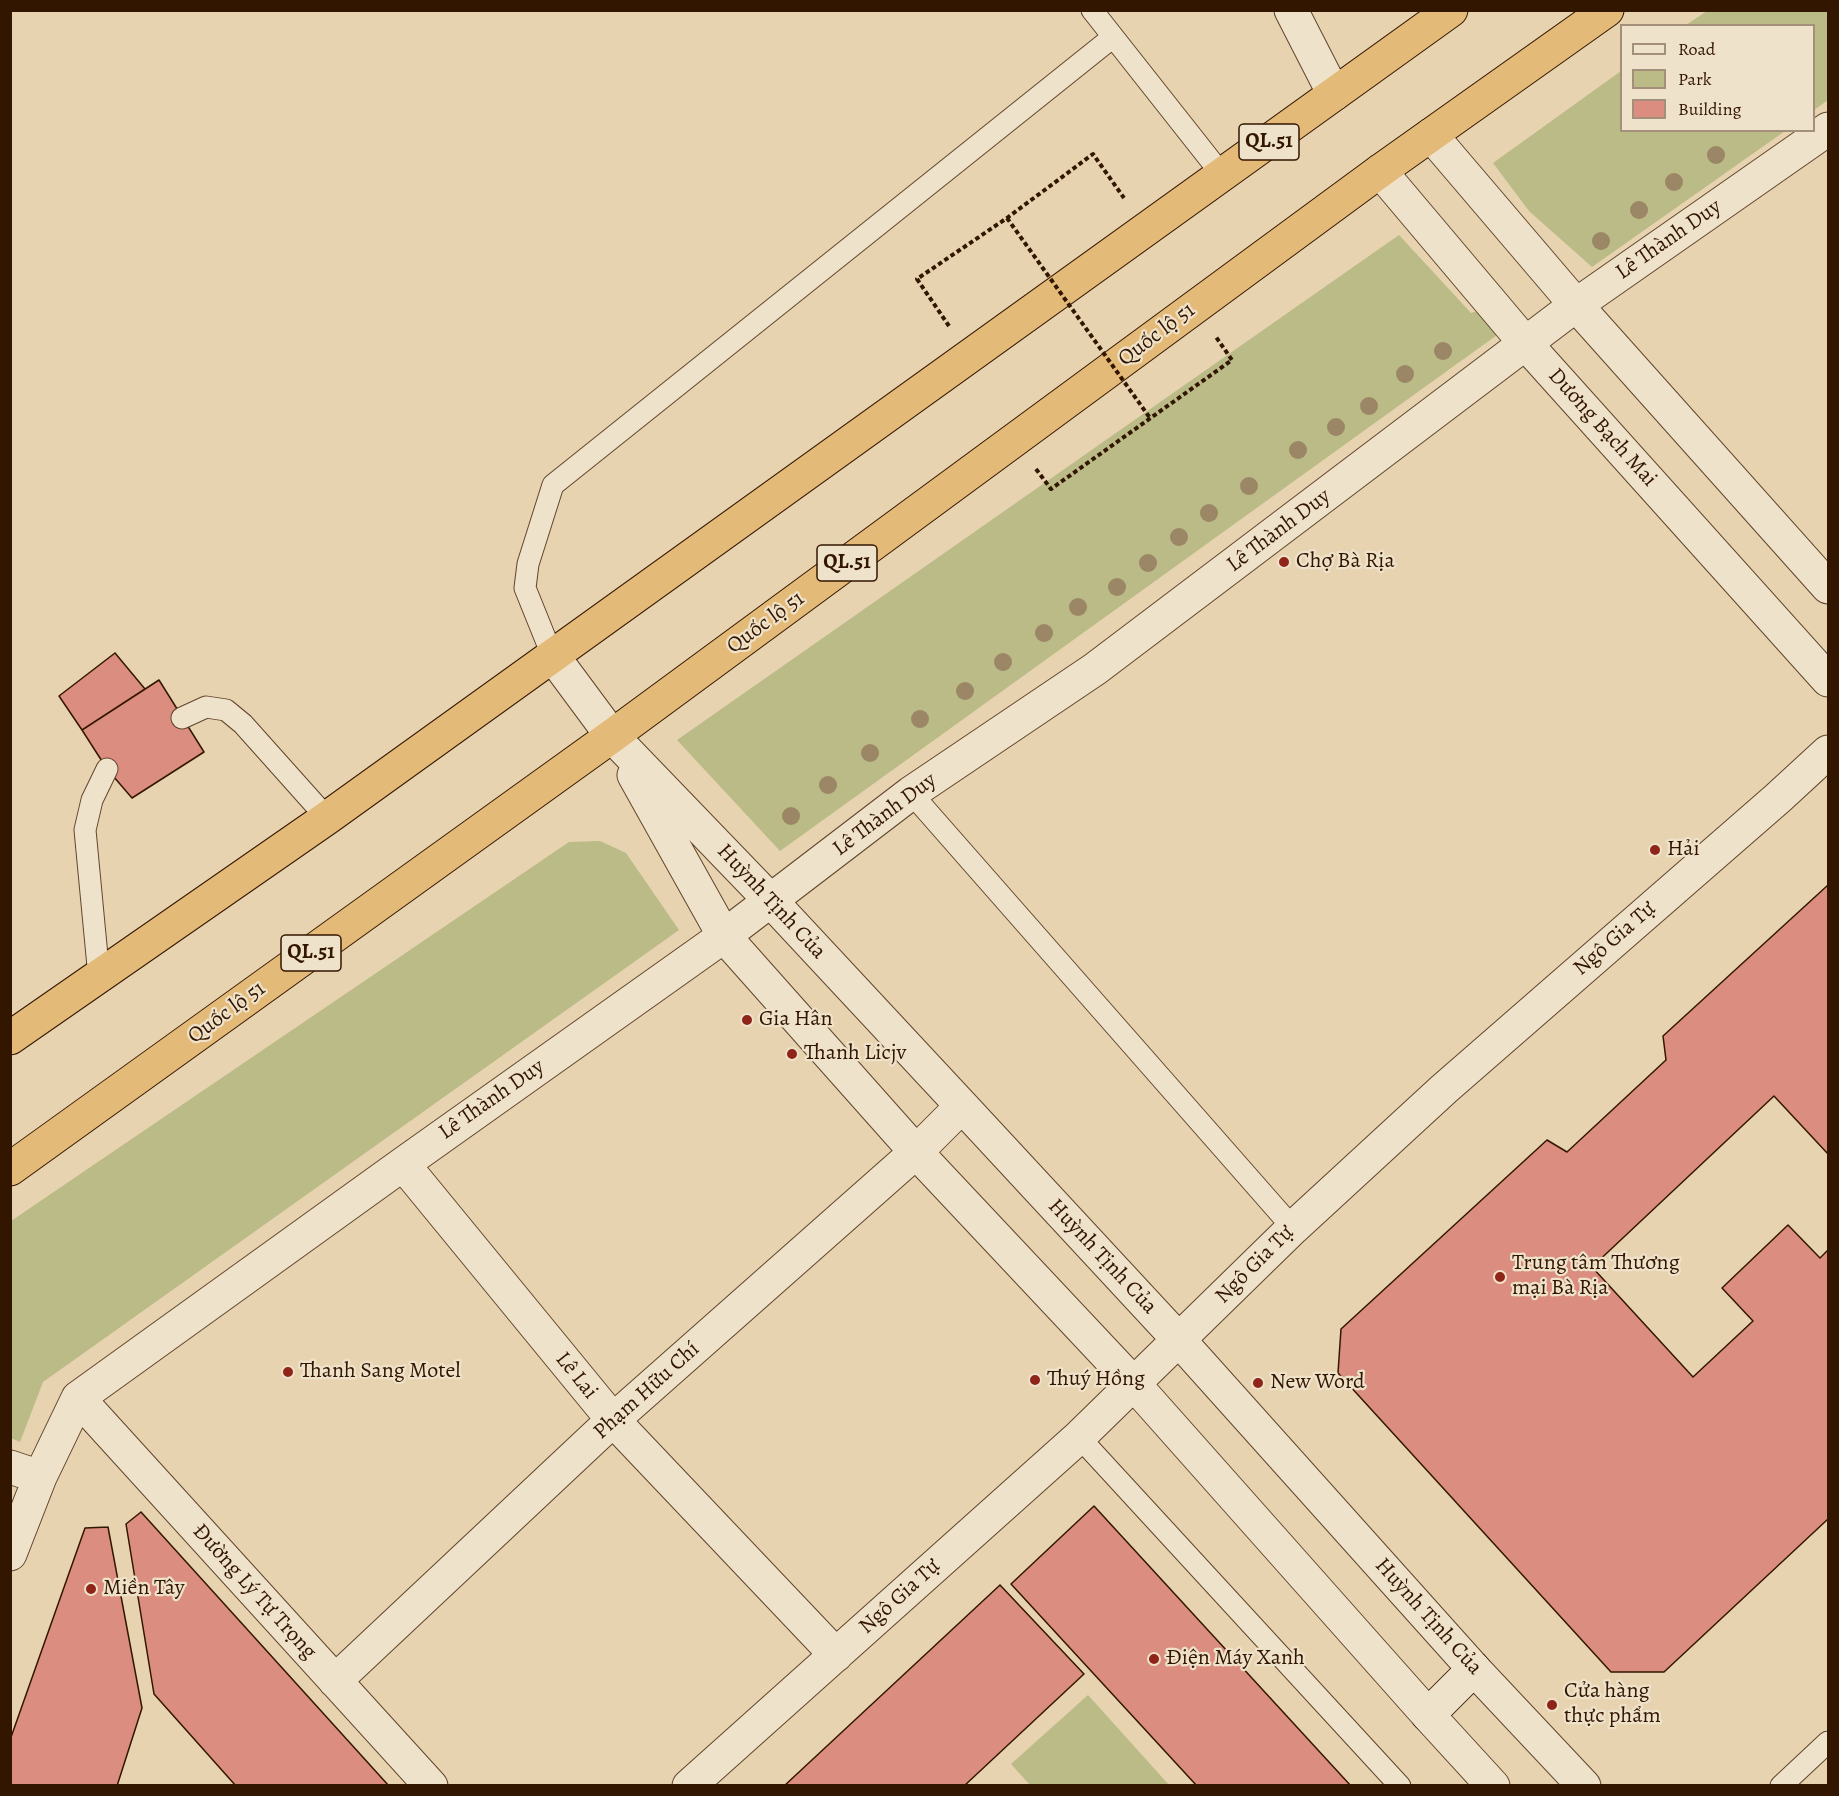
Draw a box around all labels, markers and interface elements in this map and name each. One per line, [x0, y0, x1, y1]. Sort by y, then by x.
legend [1620, 24, 1815, 132]
text: Road [1678, 37, 1715, 61]
text: Park [1678, 67, 1712, 91]
text: Building [1678, 97, 1742, 121]
road number: QL.51 [1239, 124, 1299, 160]
street label: Lê Thành Duy [1611, 194, 1727, 286]
street label: Quốc lộ 51 [1113, 298, 1201, 372]
street label: Dương Bạch Mai [1542, 363, 1662, 493]
street label: Lê Thành Duy [1222, 484, 1336, 578]
road number: QL.51 [817, 545, 877, 581]
place label: Chợ Bà Rịa [1296, 549, 1395, 575]
marker: Chợ Bà Rịa [1277, 555, 1291, 569]
street label: Quốc lộ 51 [722, 586, 810, 660]
street label: Lê Thành Duy [828, 768, 942, 862]
place label: Hải [1667, 837, 1700, 863]
street label: Huỳnh Tịnh Của [711, 839, 831, 965]
marker: Hải [1648, 843, 1662, 857]
street label: Ngô Gia Tự [1569, 896, 1661, 982]
road number: QL.51 [281, 935, 341, 971]
street label: Quốc lộ 51 [183, 976, 271, 1050]
place label: Gia Hân [759, 1007, 833, 1033]
marker: Gia Hân [740, 1013, 754, 1027]
place label: Thanh Licjv [804, 1041, 906, 1067]
marker: Thanh Licjv [785, 1047, 799, 1061]
street label: Lê Thành Duy [434, 1054, 550, 1146]
street label: Huỳnh Tịnh Của [1042, 1194, 1162, 1320]
street label: Ngô Gia Tự [1210, 1220, 1300, 1310]
place label: Trung tâm Thương mại Bà Rịa [1512, 1251, 1680, 1302]
marker: Trung tâm Thương mại Bà Rịa [1493, 1270, 1507, 1284]
street label: Phạm Hữu Chí [589, 1337, 705, 1445]
street label: Lê Lai [549, 1347, 603, 1405]
place label: Thanh Sang Motel [300, 1359, 461, 1385]
marker: Thanh Sang Motel [281, 1365, 295, 1379]
place label: Thuý Hồng [1047, 1367, 1145, 1393]
place label: New Word [1270, 1370, 1365, 1396]
marker: Thuý Hồng [1028, 1373, 1042, 1387]
marker: New Word [1251, 1376, 1265, 1390]
street label: Đường Lý Tự Trọng [186, 1519, 322, 1665]
street label: Huỳnh Tịnh Của [1369, 1553, 1487, 1681]
street label: Ngô Gia Tự [854, 1554, 946, 1640]
place label: Miền Tây [103, 1576, 184, 1602]
marker: Miền Tây [84, 1582, 98, 1596]
place label: Điện Máy Xanh [1166, 1646, 1305, 1672]
marker: Điện Máy Xanh [1147, 1652, 1161, 1666]
place label: Cửa hàng thực phẩm [1564, 1679, 1661, 1730]
marker: Cửa hàng thực phẩm [1545, 1698, 1559, 1712]

